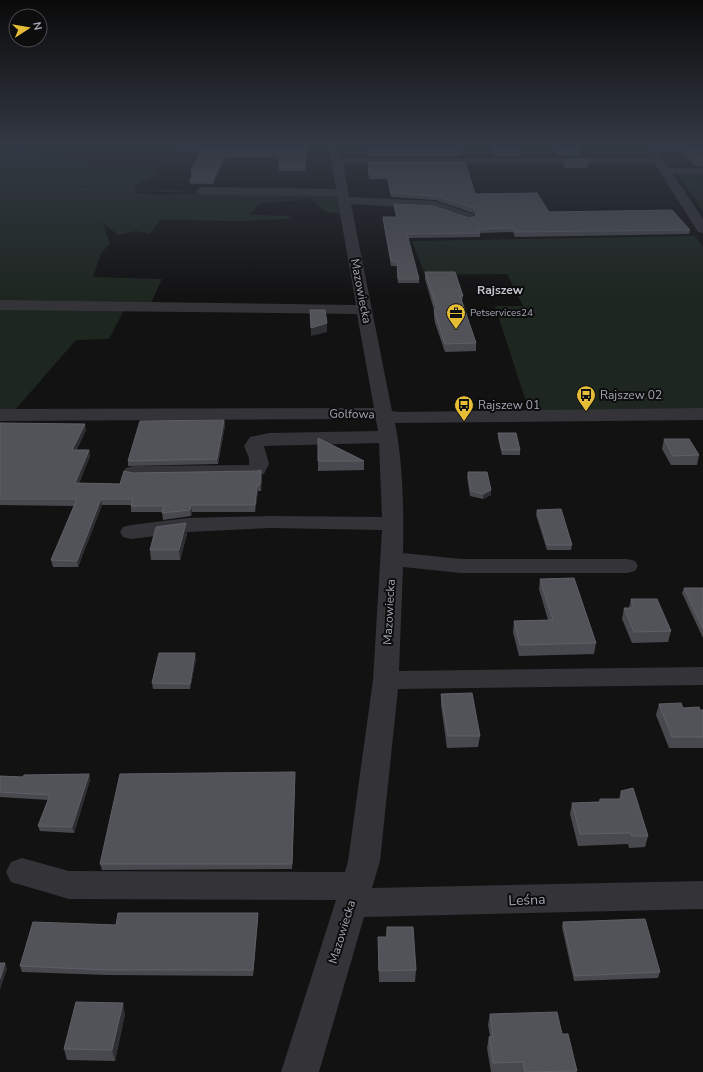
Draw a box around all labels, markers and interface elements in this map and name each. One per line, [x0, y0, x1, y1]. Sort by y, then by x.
north arrow [8, 8, 48, 48]
text: N [29, 20, 45, 32]
street label: Mazowiecka [347, 257, 375, 325]
district label: Rajszew [477, 282, 524, 298]
office icon: Petservices24 [445, 302, 467, 330]
place label: Petservices24 [470, 306, 533, 320]
bus stop icon: Rajszew 02 [575, 384, 597, 412]
place label: Rajszew 02 [600, 387, 662, 403]
bus stop icon: Rajszew 01 [453, 394, 475, 422]
place label: Rajszew 01 [478, 397, 540, 413]
street label: Golfowa [329, 406, 375, 422]
street label: Mazowiecka [379, 579, 399, 645]
street label: Leśna [508, 890, 546, 910]
street label: Mazowiecka [325, 898, 359, 966]

